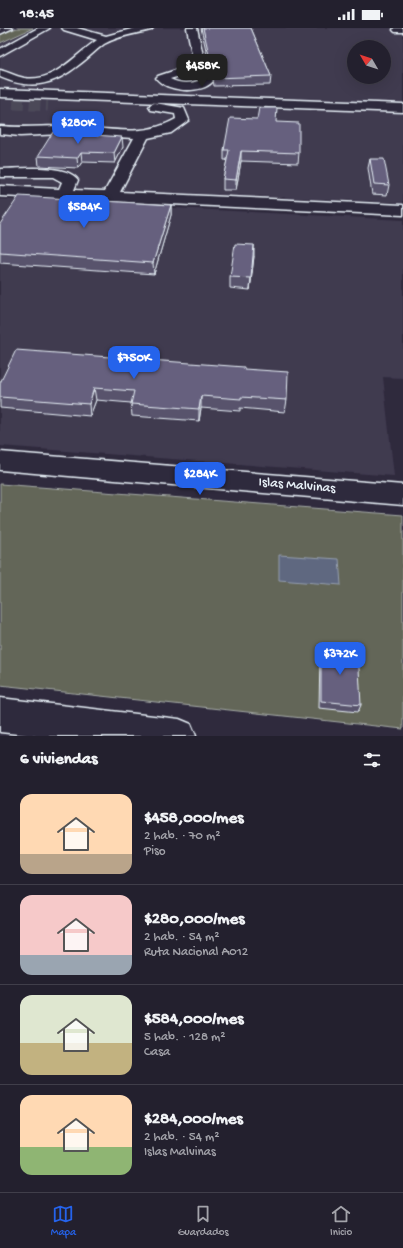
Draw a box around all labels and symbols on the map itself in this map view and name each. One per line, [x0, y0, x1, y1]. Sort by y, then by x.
north arrow [347, 40, 391, 84]
pin: $458K [174, 54, 230, 88]
pin: $280K [50, 111, 106, 145]
pin: $584K [56, 195, 112, 229]
pin: $750K [106, 346, 162, 380]
pin: $284K [172, 462, 228, 496]
street label: Islas Malvinas [258, 474, 337, 498]
pin: $372K [312, 642, 368, 676]

